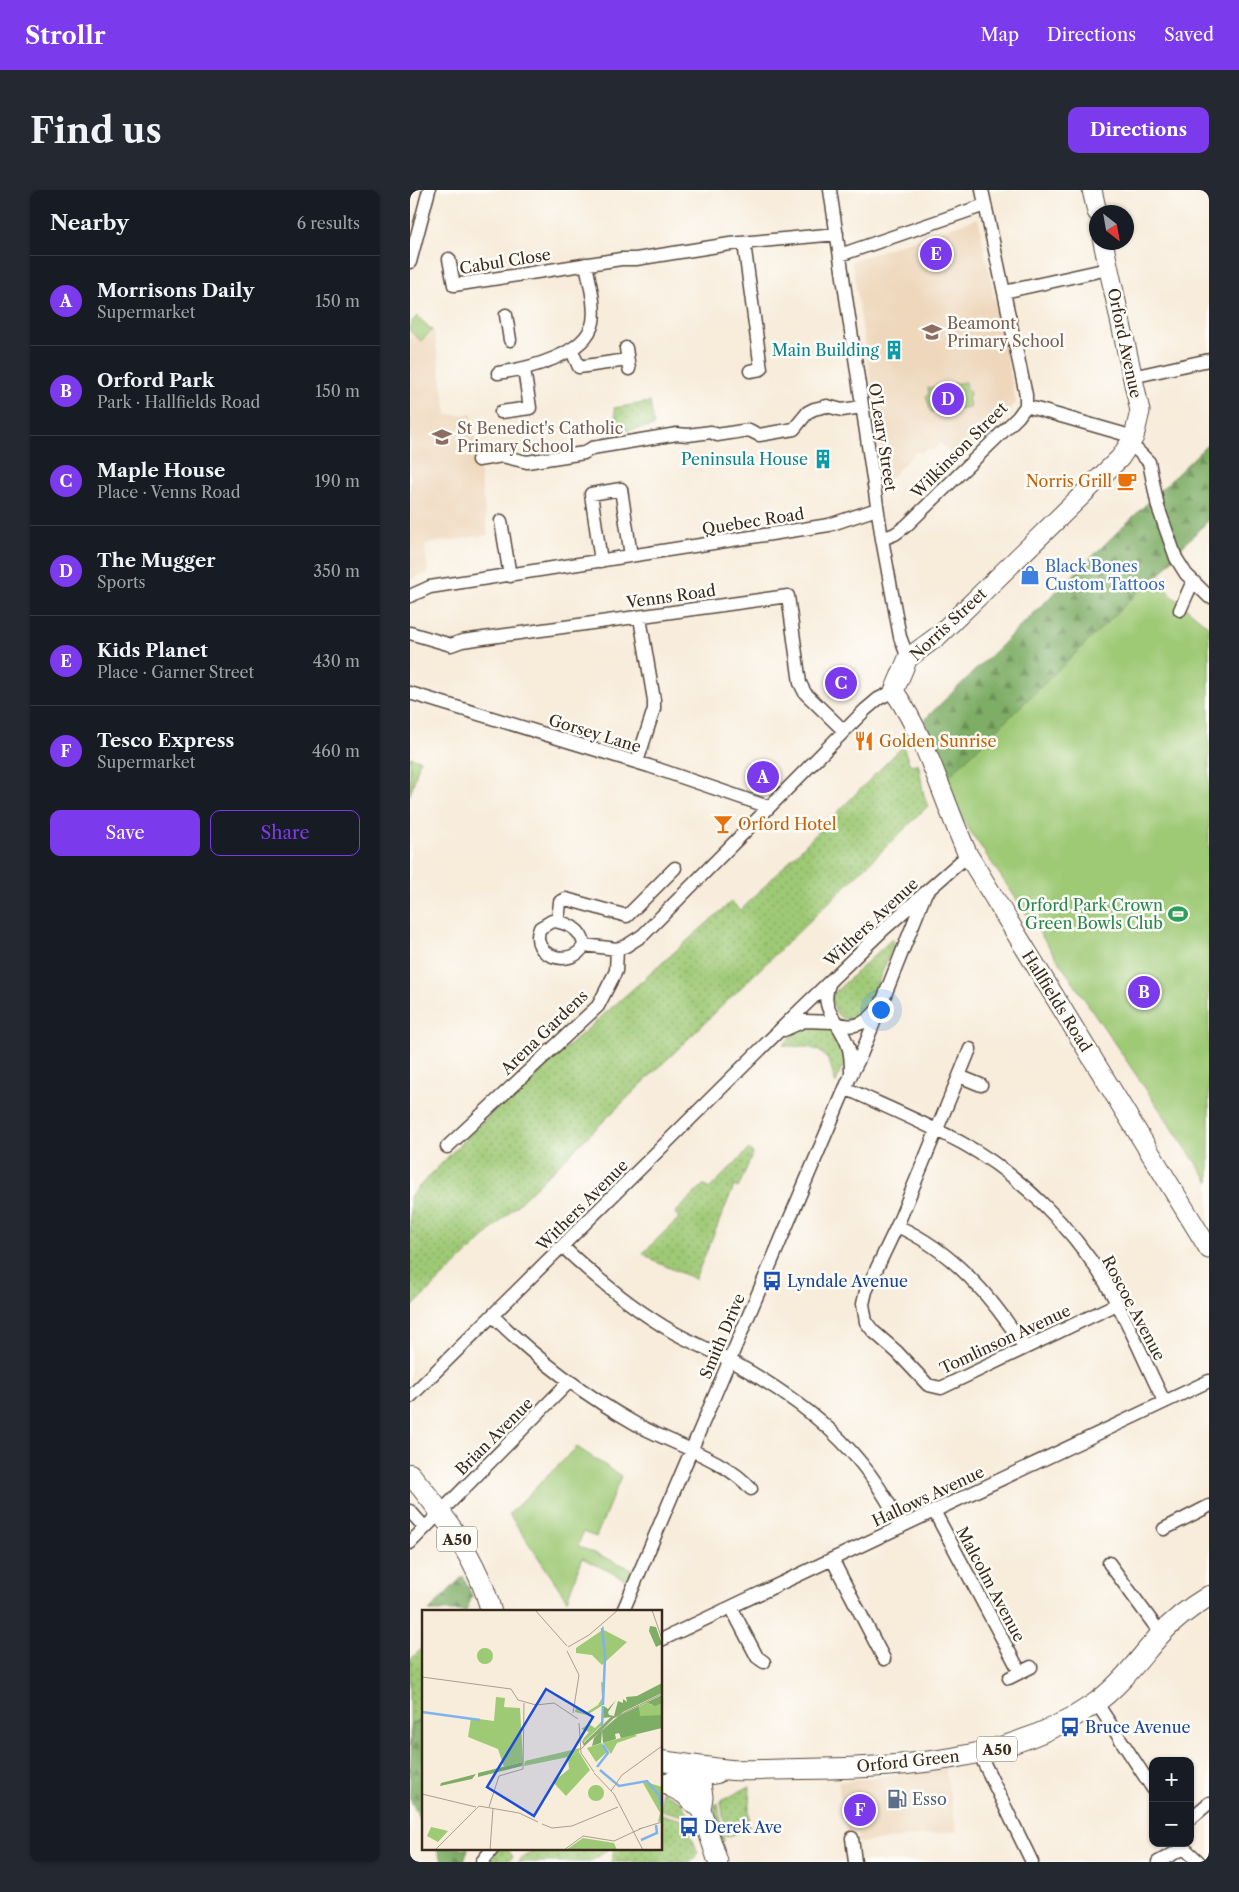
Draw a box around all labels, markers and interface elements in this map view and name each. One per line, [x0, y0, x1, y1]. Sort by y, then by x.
text: Strollr [25, 21, 105, 50]
text: Map [980, 24, 1019, 46]
text: Directions [1047, 24, 1136, 46]
text: Saved [1164, 24, 1214, 46]
button: Directions [1068, 107, 1209, 153]
text: Find us [30, 109, 162, 152]
north arrow [1089, 205, 1134, 250]
text: Nearby [50, 210, 129, 235]
text: 6 results [297, 213, 360, 233]
pin: E [920, 235, 952, 273]
street label: Cabul Close [458, 244, 552, 278]
text: Morrisons Daily [97, 279, 254, 302]
street label: Orford Avenue [1104, 286, 1146, 400]
text: A [60, 291, 72, 311]
text: 150 m [315, 291, 360, 311]
text: Supermarket [97, 302, 195, 322]
place label: Beamont Primary School [947, 313, 1065, 351]
school or university icon: Beamont Primary School [921, 321, 943, 343]
building icon: Main Building [883, 339, 905, 361]
place label: Main Building [772, 340, 880, 360]
text: Orford Park [97, 369, 214, 392]
pin: D [932, 380, 964, 418]
text: B [60, 381, 72, 401]
text: 150 m [315, 381, 360, 401]
street label: O'Leary Street [865, 381, 901, 493]
text: Park · Hallfields Road [97, 392, 260, 412]
street label: Wilkinson Street [906, 398, 1011, 503]
place label: St Benedict's Catholic Primary School [457, 418, 623, 456]
school or university icon: St Benedict's Catholic Primary School [431, 426, 453, 448]
building icon: Peninsula House [812, 448, 834, 470]
place label: Peninsula House [681, 449, 808, 469]
text: Maple House [97, 459, 225, 482]
cafe icon: Norris Grill [1116, 470, 1138, 492]
text: C [60, 471, 72, 491]
text: 190 m [315, 471, 360, 491]
place label: Norris Grill [1026, 471, 1112, 491]
text: Place · Venns Road [97, 482, 240, 502]
street label: Quebec Road [701, 503, 806, 539]
text: The Mugger [97, 549, 216, 572]
place label: Black Bones Custom Tattoos [1045, 556, 1165, 594]
text: D [59, 561, 73, 581]
text: 350 m [313, 561, 360, 581]
shop icon: Black Bones Custom Tattoos [1019, 564, 1041, 586]
text: Sports [97, 572, 146, 592]
street label: Venns Road [624, 580, 717, 612]
street label: Norris Street [906, 583, 991, 665]
text: Kids Planet [97, 639, 208, 662]
text: E [60, 651, 72, 671]
text: 430 m [313, 651, 360, 671]
text: Place · Garner Street [97, 662, 254, 682]
pin: C [825, 664, 857, 702]
street label: Gorsey Lane [546, 709, 644, 757]
text: Tesco Express [97, 729, 234, 752]
restaurant icon: Golden Sunrise [853, 730, 875, 752]
place label: Golden Sunrise [879, 731, 996, 751]
text: F [61, 741, 71, 761]
text: 460 m [312, 741, 360, 761]
text: Supermarket [97, 752, 195, 772]
pin: A [747, 758, 779, 796]
button: Save [50, 810, 200, 856]
button: Share [210, 810, 360, 856]
bar icon: Orford Hotel [712, 813, 734, 835]
place label: Orford Hotel [738, 814, 837, 834]
street label: Withers Avenue [819, 873, 922, 971]
place label: Orford Park Crown Green Bowls Club [1017, 895, 1163, 933]
sports icon: Orford Park Crown Green Bowls Club [1167, 903, 1189, 925]
street label: Hallfields Road [1018, 947, 1096, 1056]
pin: B [1128, 973, 1160, 1011]
street label: Arena Gardens [496, 985, 592, 1079]
your location [868, 997, 894, 1023]
street label: Withers Avenue [531, 1155, 632, 1256]
street label: Roscoe Avenue [1098, 1252, 1170, 1364]
bus stop icon: Lyndale Avenue [761, 1270, 783, 1292]
place label: Lyndale Avenue [787, 1271, 908, 1291]
street label: Smith Drive [695, 1290, 749, 1382]
street label: Tomlinson Avenue [936, 1300, 1074, 1378]
street label: Brian Avenue [451, 1393, 537, 1479]
street label: Hallows Avenue [869, 1461, 987, 1531]
street label: Malcolm Avenue [952, 1523, 1030, 1645]
road number: A50 [437, 1526, 477, 1552]
inset map [422, 1610, 662, 1850]
bus stop icon: Bruce Avenue [1059, 1716, 1081, 1738]
place label: Bruce Avenue [1085, 1717, 1191, 1737]
road number: A50 [977, 1736, 1017, 1762]
street label: Orford Green [856, 1746, 960, 1776]
map controls [1149, 1757, 1194, 1847]
button: + [1149, 1757, 1194, 1802]
fuel station icon: Esso [886, 1788, 908, 1810]
place label: Esso [912, 1789, 947, 1809]
pin: F [844, 1791, 876, 1829]
button: − [1149, 1802, 1194, 1847]
bus stop icon: Derek Ave [678, 1816, 700, 1838]
place label: Derek Ave [704, 1817, 782, 1837]

